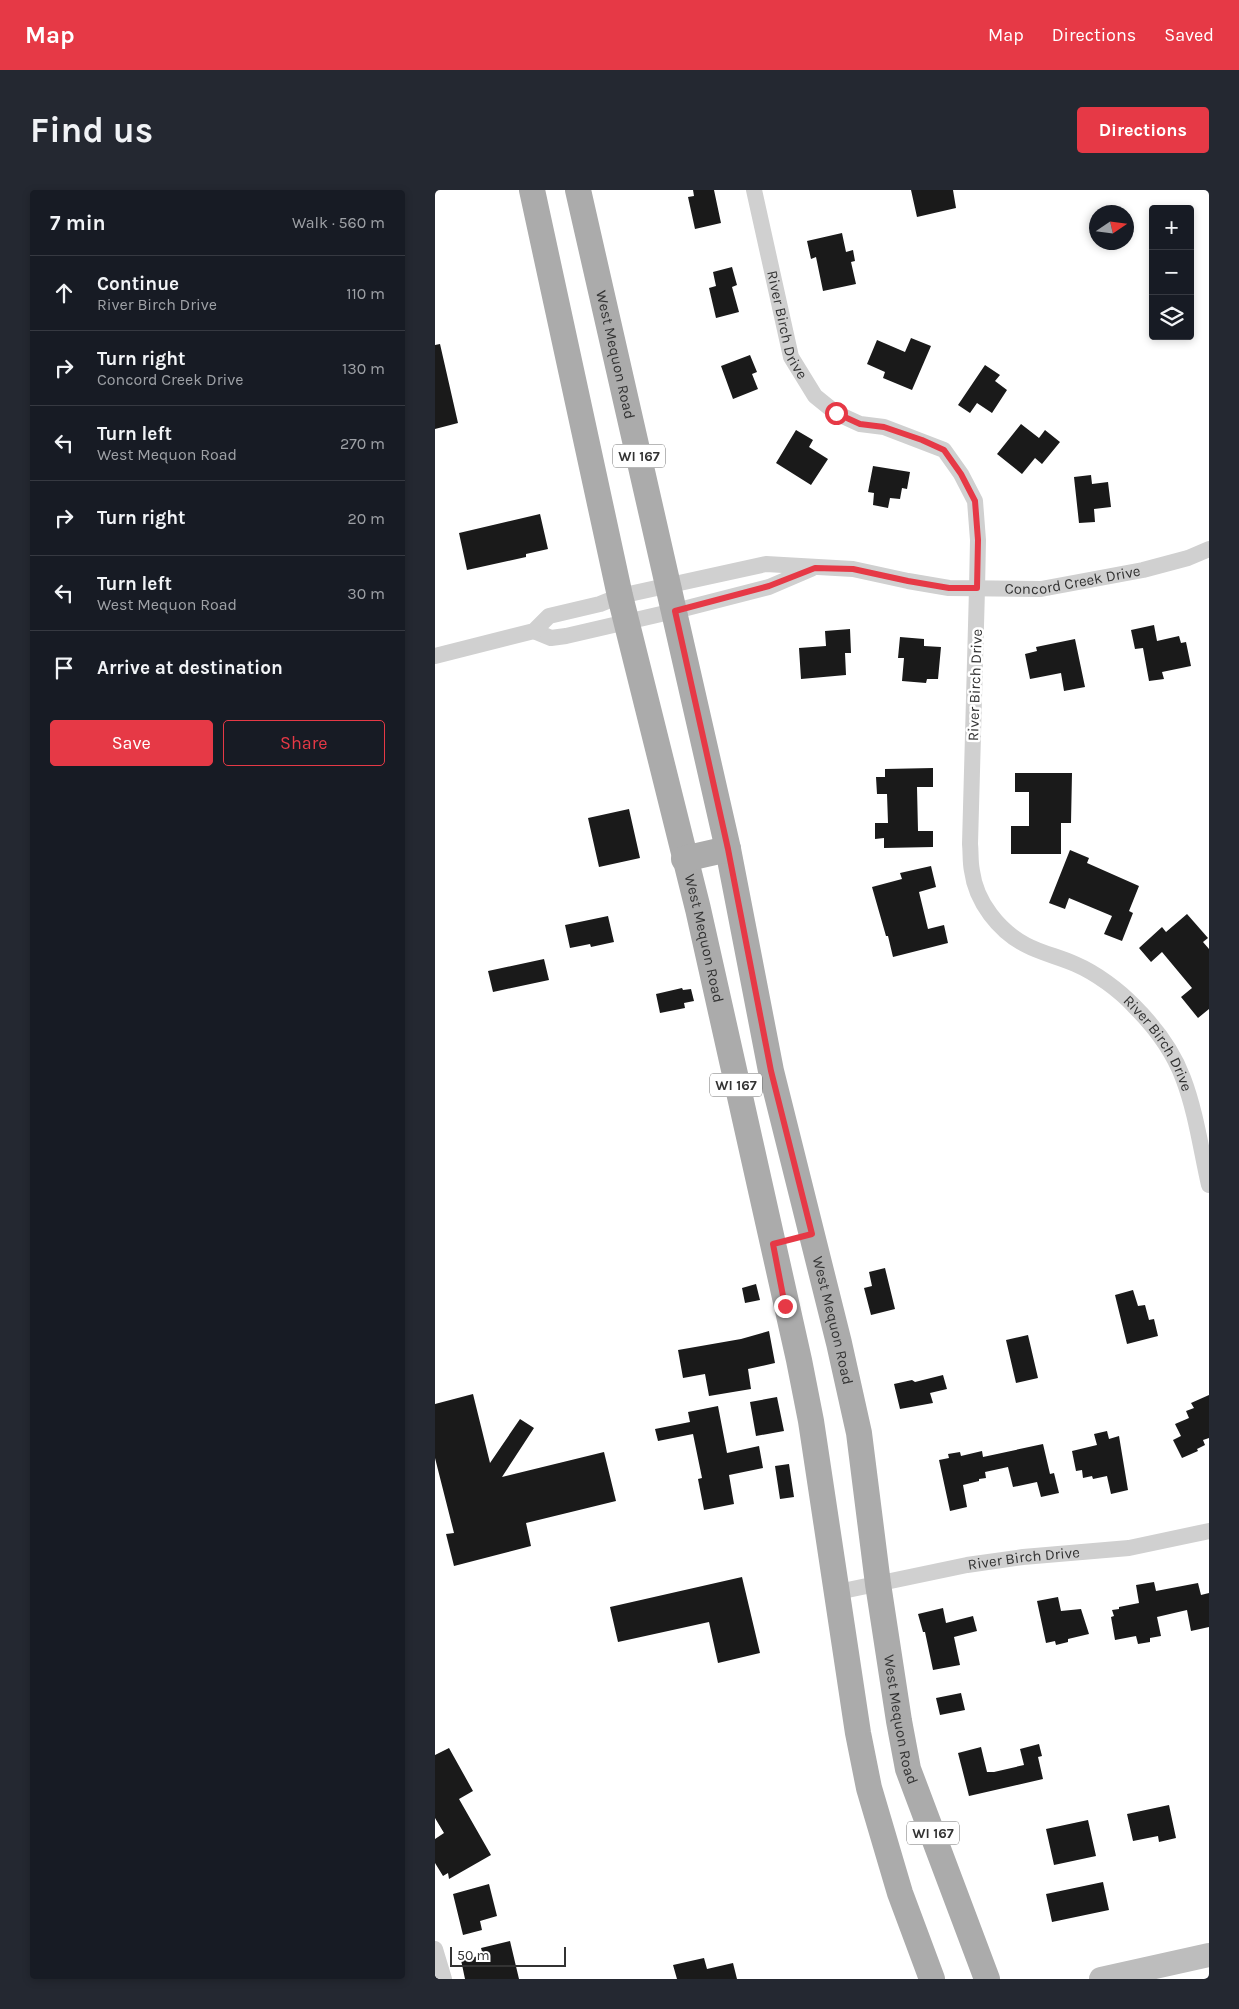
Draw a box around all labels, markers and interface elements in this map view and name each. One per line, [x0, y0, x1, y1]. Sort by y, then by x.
text: Map [25, 21, 75, 49]
text: Map [988, 24, 1024, 46]
text: Directions [1052, 24, 1136, 46]
text: Saved [1164, 24, 1214, 46]
button: Directions [1077, 107, 1209, 153]
text: Find us [30, 110, 153, 151]
north arrow [1089, 205, 1134, 250]
map controls [1149, 205, 1194, 340]
button: + [1149, 205, 1194, 250]
text: 7 min [50, 211, 106, 235]
text: Walk · 560 m [292, 213, 385, 232]
button: − [1149, 250, 1194, 295]
street label: River Birch Drive [763, 269, 811, 382]
text: Continue [97, 273, 179, 295]
icon: ahead [50, 279, 78, 307]
text: 110 m [346, 284, 385, 303]
street label: West Mequon Road [592, 289, 639, 421]
text: River Birch Drive [97, 295, 217, 314]
button: layers [1149, 295, 1194, 340]
text: Turn right [97, 348, 186, 370]
icon: right [50, 354, 78, 382]
text: 130 m [342, 359, 385, 378]
text: Concord Creek Drive [97, 370, 243, 389]
route start [825, 402, 848, 425]
text: Turn left [97, 423, 172, 445]
icon: left [50, 429, 78, 457]
text: 270 m [340, 434, 385, 453]
text: West Mequon Road [97, 445, 237, 464]
road number: WI 167 [613, 445, 665, 468]
icon: right [50, 504, 78, 532]
text: Turn right [97, 507, 186, 529]
text: 20 m [347, 509, 385, 528]
street label: Concord Creek Drive [1004, 562, 1142, 598]
text: Turn left [97, 573, 172, 595]
icon: left [50, 579, 78, 607]
text: 30 m [347, 584, 385, 603]
text: West Mequon Road [97, 595, 237, 614]
street label: River Birch Drive [964, 628, 986, 742]
icon: arrive [50, 654, 78, 682]
text: Arrive at destination [97, 657, 283, 679]
button: Save [50, 720, 213, 766]
button: Share [223, 720, 385, 766]
street label: West Mequon Road [681, 872, 728, 1004]
street label: River Birch Drive [1120, 992, 1196, 1093]
road number: WI 167 [710, 1074, 762, 1096]
street label: West Mequon Road [809, 1254, 857, 1386]
route end [774, 1295, 797, 1318]
street label: River Birch Drive [967, 1543, 1081, 1574]
street label: West Mequon Road [880, 1653, 922, 1787]
road number: WI 167 [907, 1822, 959, 1845]
scale bar [450, 1944, 566, 1967]
text: 50 m [457, 1947, 490, 1964]

